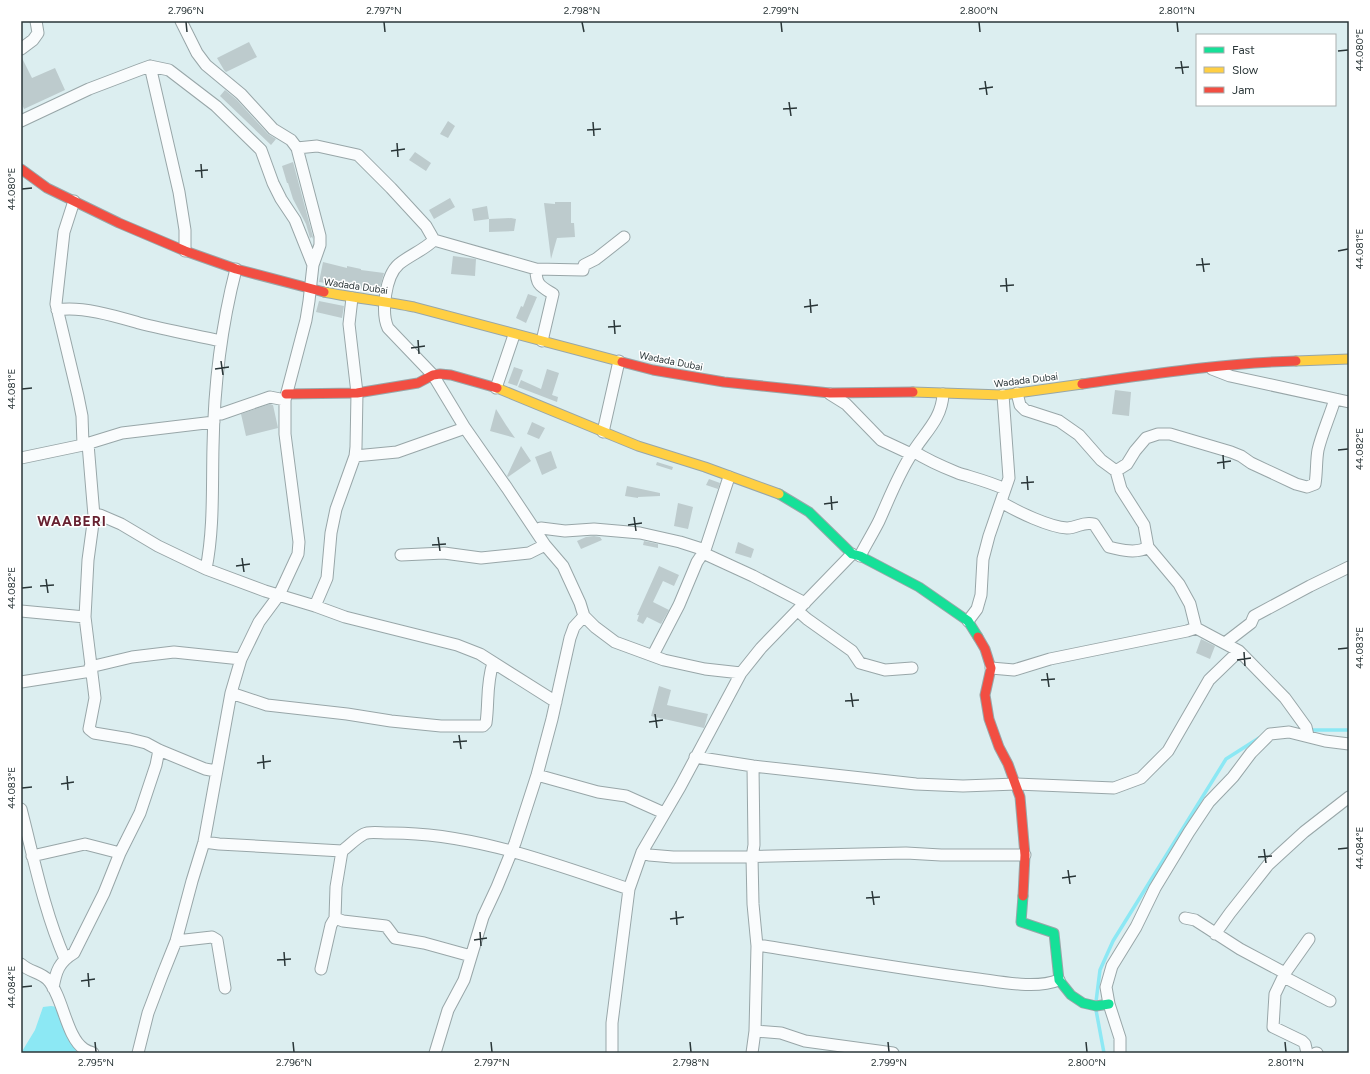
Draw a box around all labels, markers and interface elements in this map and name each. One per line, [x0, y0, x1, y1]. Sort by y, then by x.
text: 2.796°N [168, 4, 204, 17]
text: 2.797°N [366, 4, 402, 17]
text: 2.798°N [564, 4, 600, 17]
text: 2.799°N [763, 4, 799, 17]
text: 2.800°N [960, 4, 998, 17]
text: 2.801°N [1159, 4, 1195, 17]
text: 44.080°E [1353, 28, 1366, 72]
legend [1196, 34, 1336, 106]
text: Fast [1232, 43, 1255, 57]
text: Slow [1232, 63, 1259, 77]
text: Jam [1232, 83, 1255, 97]
text: 44.080°E [5, 167, 18, 211]
text: 44.081°E [1353, 229, 1366, 269]
street label: Wadada Dubai [323, 275, 389, 297]
street label: Wadada Dubai [638, 348, 704, 374]
text: 44.081°E [5, 369, 18, 409]
street label: Wadada Dubai [993, 370, 1059, 390]
text: 44.082°E [1353, 428, 1366, 470]
district label: WAABERI [37, 513, 107, 530]
text: 44.082°E [5, 567, 18, 609]
text: 44.083°E [1353, 627, 1366, 669]
text: 44.083°E [5, 767, 18, 809]
text: 44.084°E [1353, 826, 1366, 869]
text: 44.084°E [5, 965, 18, 1008]
text: 2.795°N [78, 1056, 114, 1069]
text: 2.796°N [276, 1056, 312, 1069]
text: 2.797°N [474, 1056, 510, 1069]
text: 2.798°N [673, 1056, 709, 1069]
text: 2.799°N [871, 1056, 907, 1069]
text: 2.800°N [1068, 1056, 1106, 1069]
text: 2.801°N [1268, 1056, 1304, 1069]

